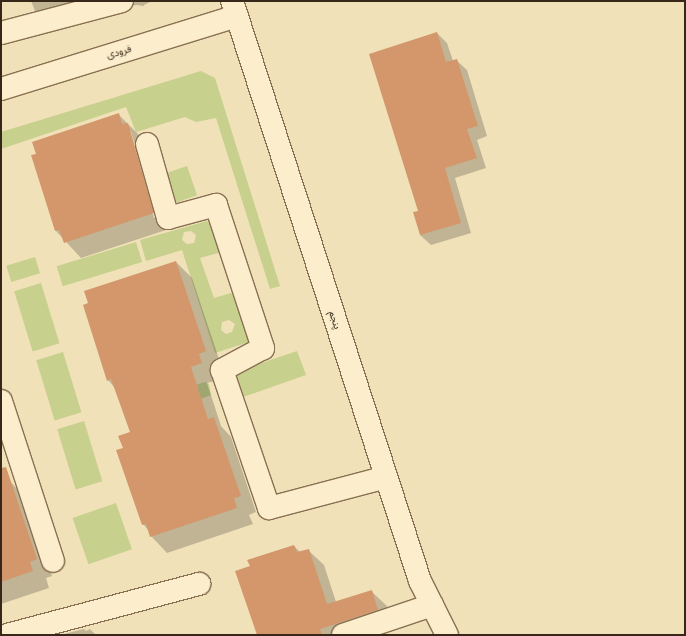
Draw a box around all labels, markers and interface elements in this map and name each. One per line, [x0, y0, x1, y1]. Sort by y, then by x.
street label: فرودی [105, 43, 133, 61]
street label: پنجم [326, 309, 344, 331]

